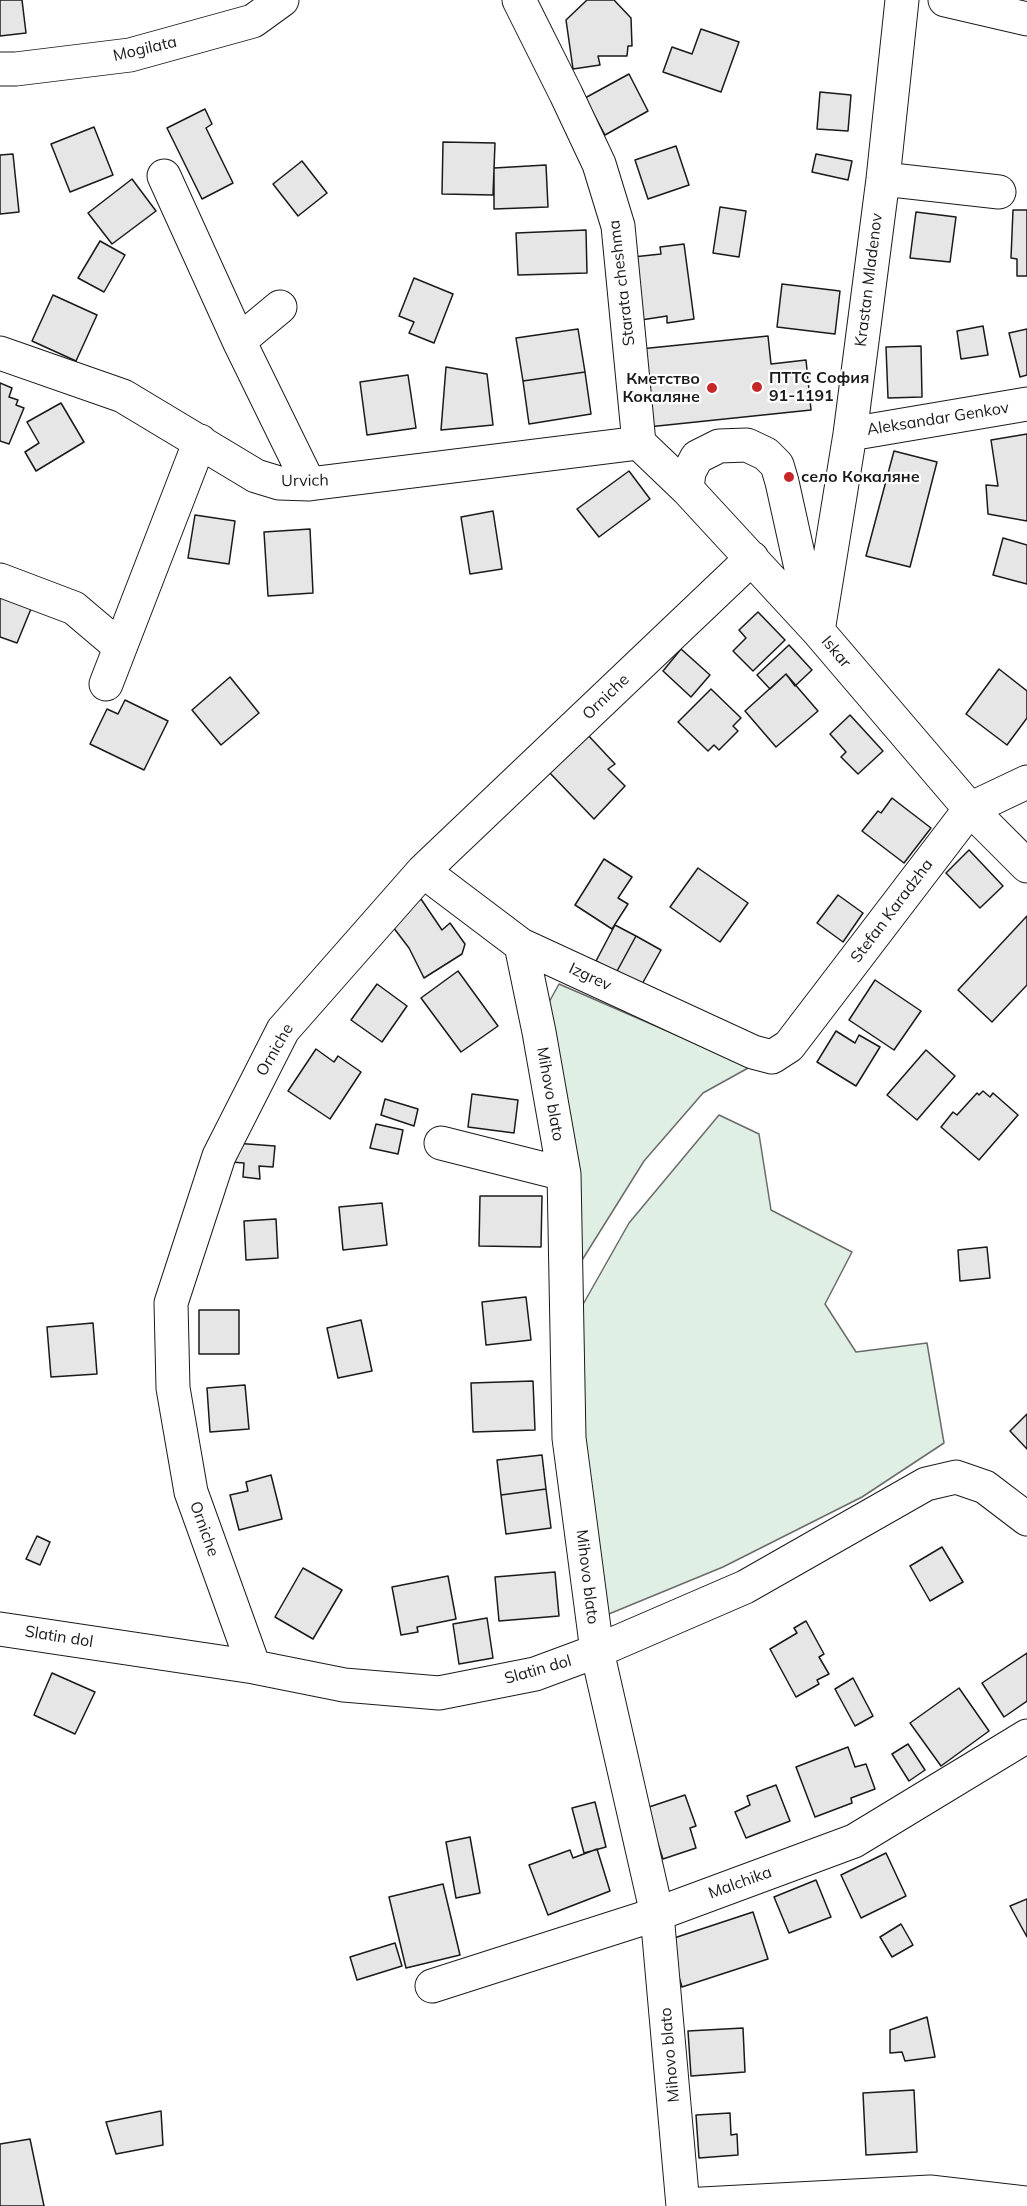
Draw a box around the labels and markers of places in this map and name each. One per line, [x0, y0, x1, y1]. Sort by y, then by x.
place label: ПТТС София 91-1191 [769, 368, 869, 406]
place label: Кметство Кокаляне [622, 369, 700, 407]
marker: ПТТС София 91-1191 [750, 380, 764, 394]
marker: Кметство Кокаляне [705, 381, 719, 395]
place label: село Кокаляне [801, 467, 920, 487]
marker: село Кокаляне [782, 470, 796, 484]

